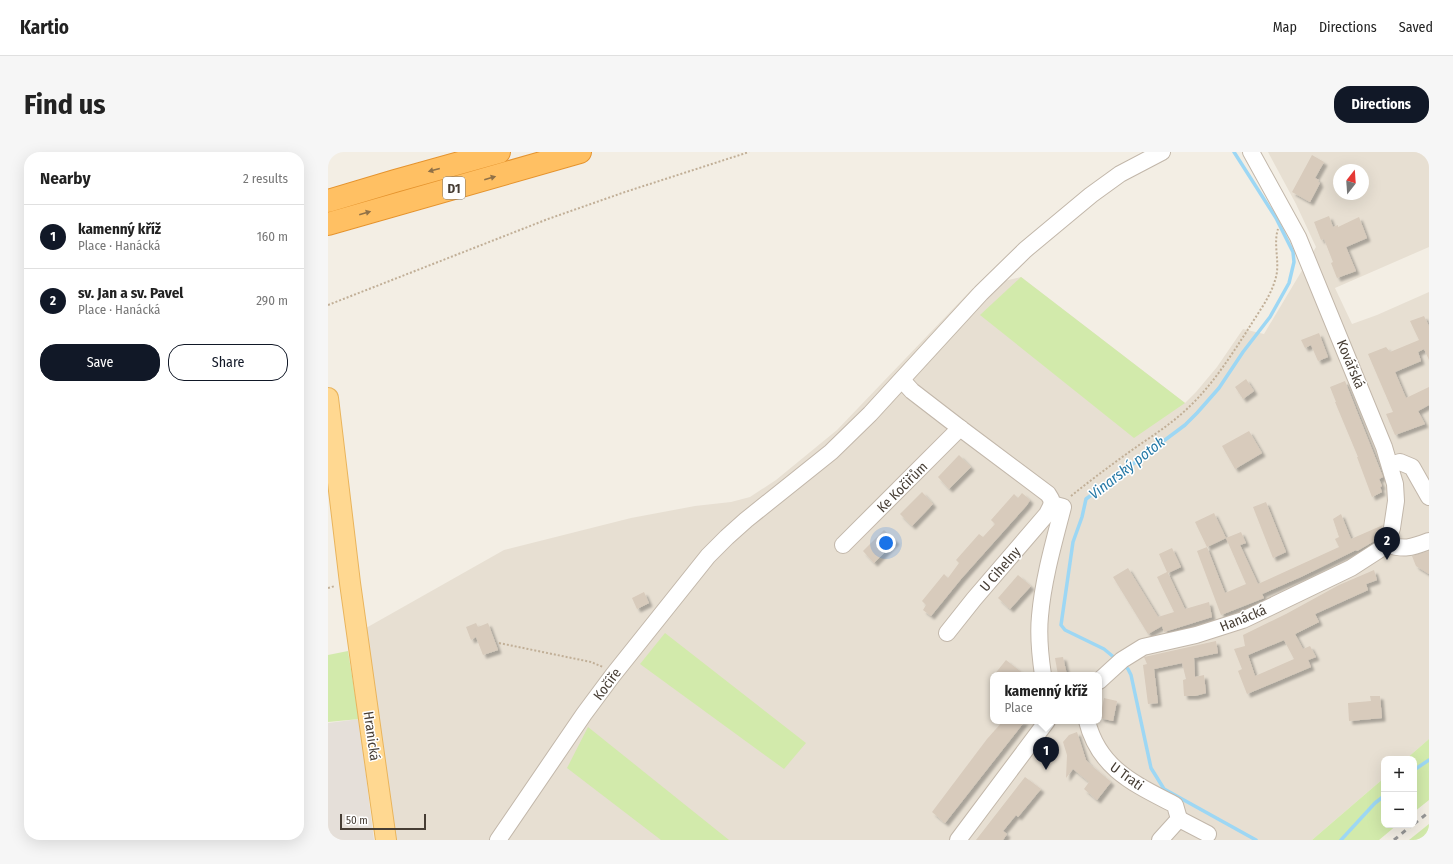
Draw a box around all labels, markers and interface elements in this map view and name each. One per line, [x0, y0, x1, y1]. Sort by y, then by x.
text: Kartio [20, 16, 69, 39]
text: Map [1273, 19, 1297, 36]
text: Directions [1319, 19, 1377, 36]
text: Saved [1399, 19, 1433, 36]
button: Directions [1334, 86, 1429, 123]
text: Find us [24, 88, 106, 121]
north arrow [1333, 164, 1369, 200]
one-way arrow [428, 167, 440, 173]
text: Nearby [40, 168, 91, 189]
text: 2 results [243, 171, 288, 186]
one-way arrow [484, 174, 497, 180]
road number: D1 [443, 177, 465, 199]
one-way arrow [360, 210, 372, 216]
text: kamenný kříž [78, 220, 161, 238]
text: 1 [50, 229, 56, 244]
text: 160 m [257, 229, 288, 244]
text: Place · Hanácká [78, 238, 160, 253]
text: sv. Jan a sv. Pavel [78, 284, 183, 302]
text: 2 [50, 293, 56, 308]
text: 290 m [256, 293, 288, 308]
text: Place · Hanácká [78, 302, 160, 317]
street label: Kovářská [1333, 337, 1368, 391]
button: Save [40, 344, 160, 381]
button: Share [168, 344, 288, 381]
water label: Vinarský potok [1085, 432, 1169, 503]
street label: Ke Kočiřům [874, 459, 931, 516]
pin: 2 [1374, 527, 1400, 560]
your location [876, 533, 896, 553]
street label: U Cihelny [976, 543, 1025, 595]
street label: Hanácká [1217, 601, 1269, 635]
street label: Kočíře [590, 665, 625, 704]
popup [990, 672, 1102, 724]
text: kamenný kříž [1004, 682, 1088, 700]
text: Place [1004, 700, 1033, 715]
street label: Hranická [360, 710, 383, 762]
pin: 1 [1033, 737, 1059, 770]
map controls [1381, 756, 1417, 828]
button: + [1381, 756, 1417, 792]
street label: U Trati [1107, 759, 1147, 794]
button: − [1381, 792, 1417, 828]
scale bar [340, 812, 426, 831]
text: 50 m [346, 814, 368, 827]

